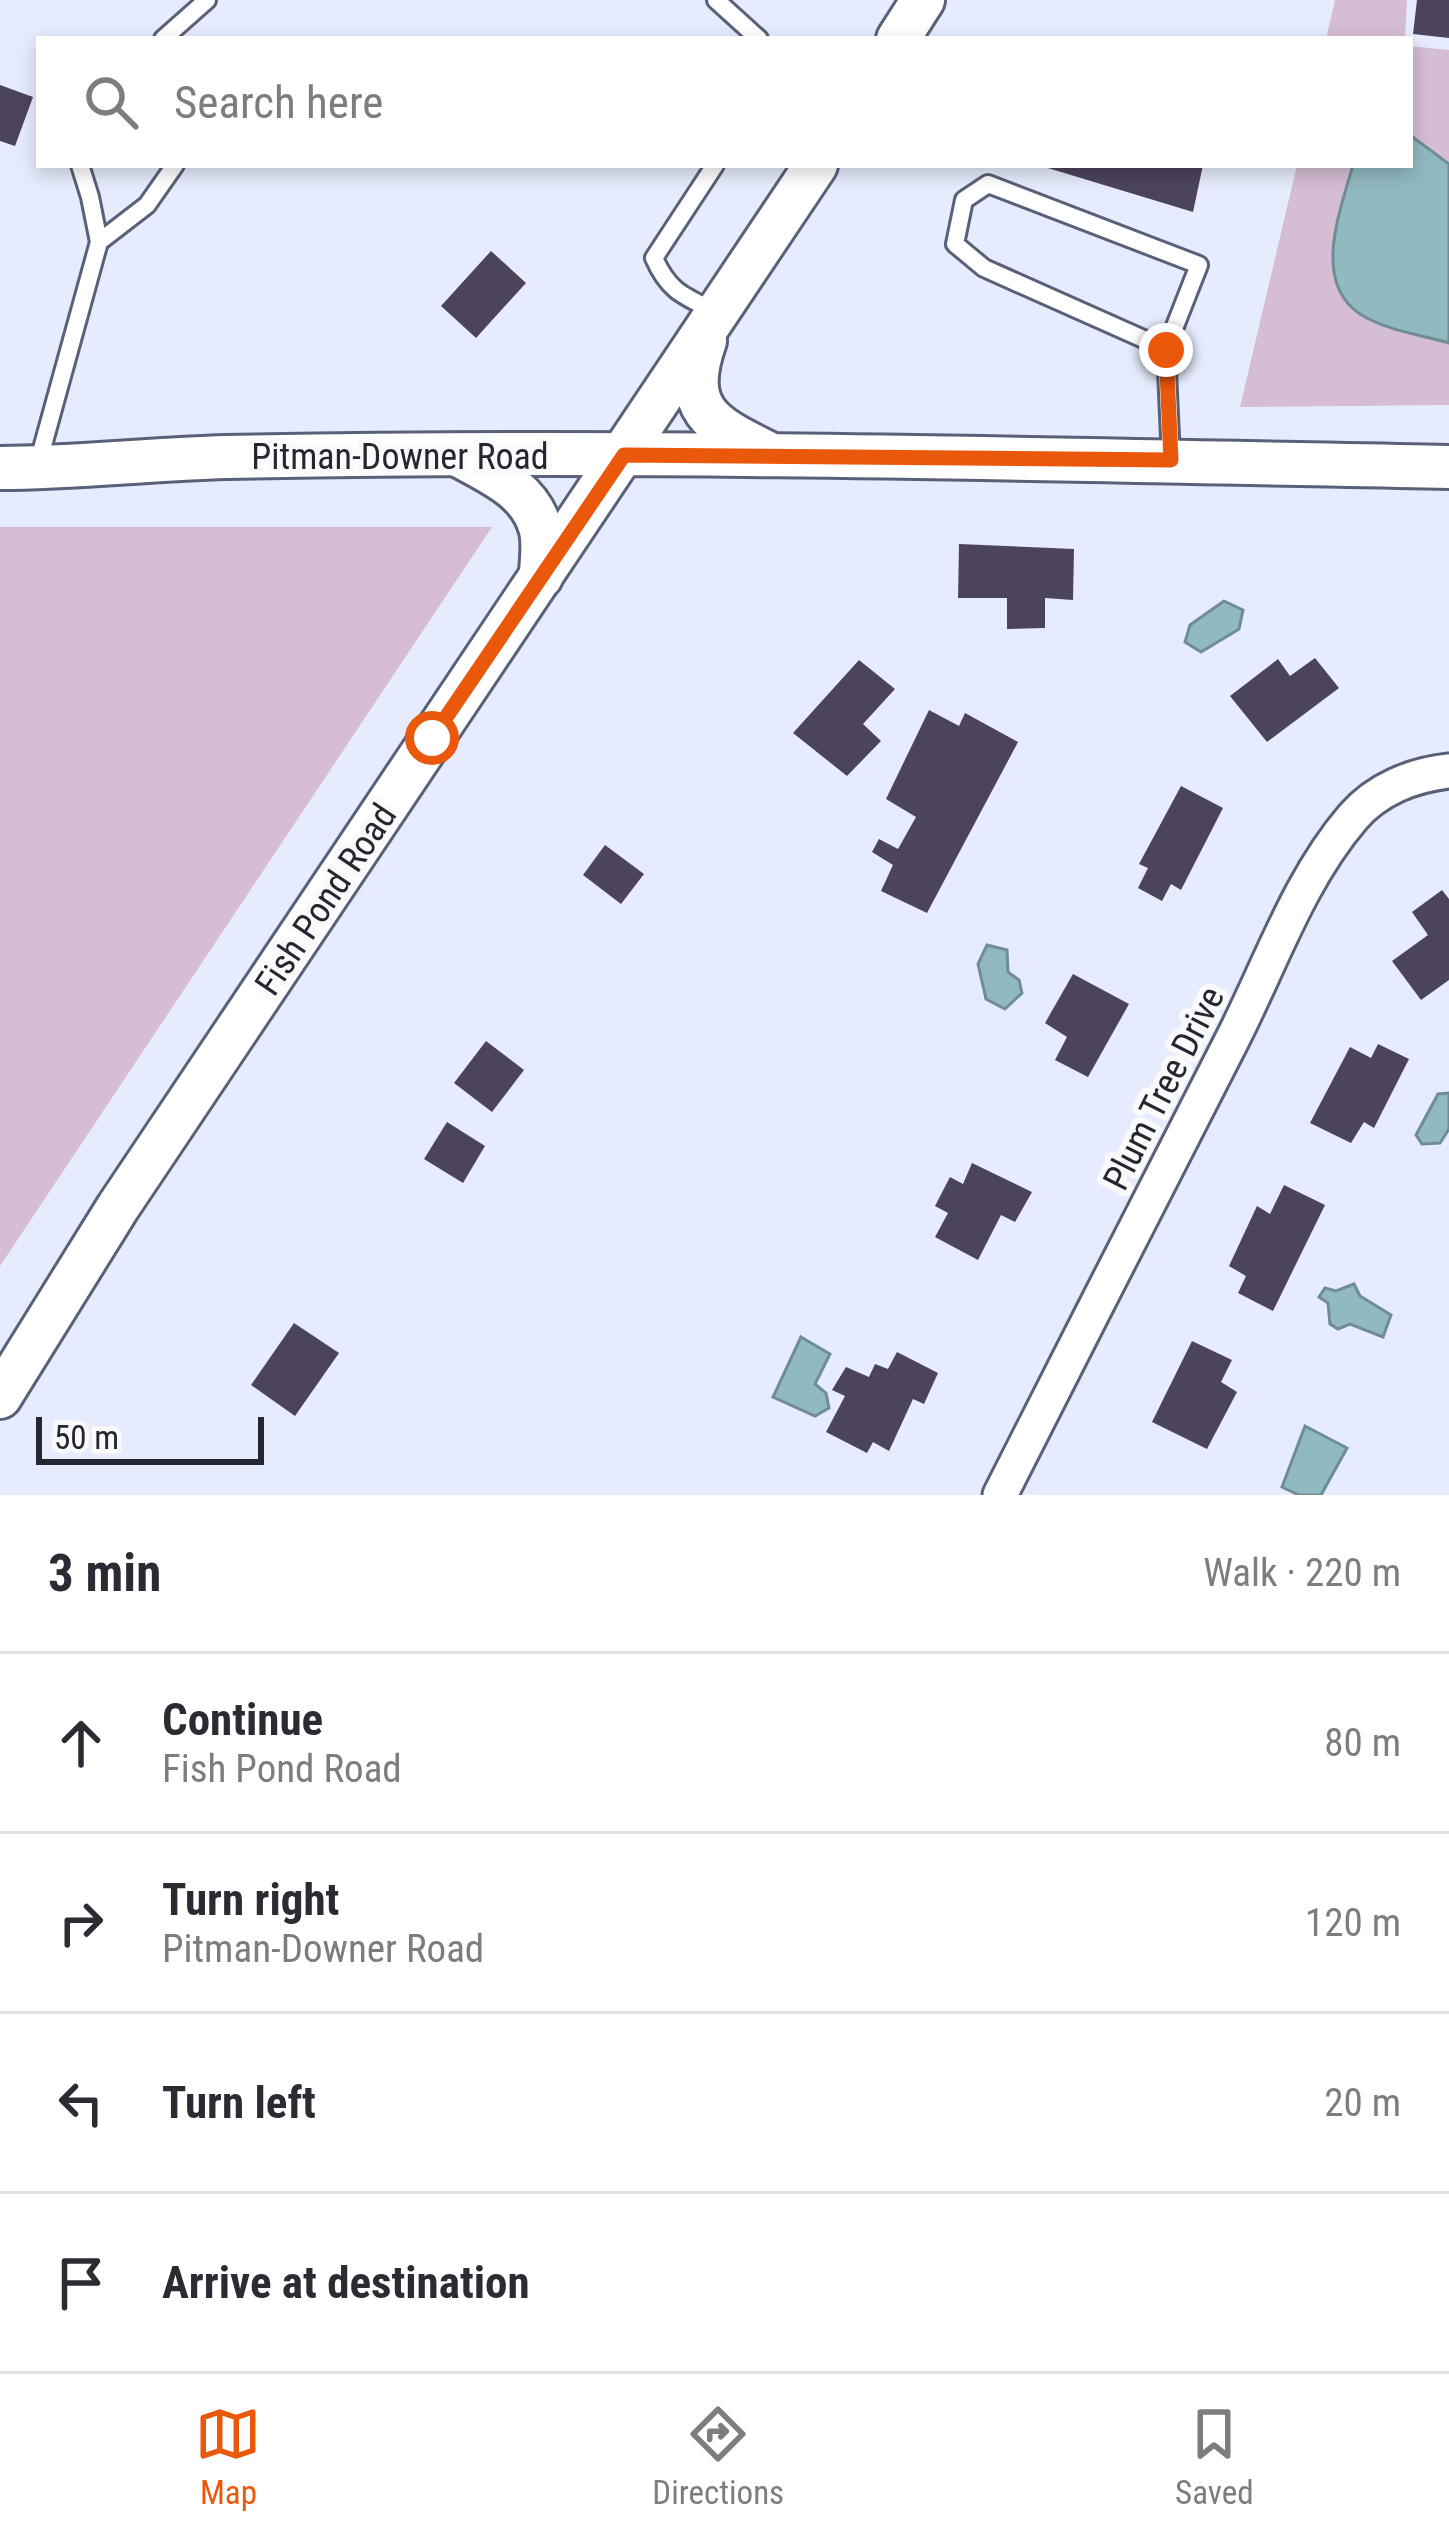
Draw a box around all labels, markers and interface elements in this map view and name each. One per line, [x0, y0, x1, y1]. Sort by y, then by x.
search box [36, 36, 1413, 168]
icon: search [78, 69, 144, 135]
text: Search here [174, 76, 383, 129]
route end [1139, 323, 1193, 377]
street label: Pitman-Downer Road [251, 436, 549, 478]
route start [405, 711, 459, 765]
street label: Fish Pond Road [247, 796, 405, 1003]
street label: Plum Tree Drive [1095, 980, 1233, 1197]
scale bar [36, 1411, 264, 1464]
text: 50 m [54, 1418, 119, 1457]
text: 3 min [48, 1544, 161, 1603]
text: Walk · 220 m [1203, 1550, 1401, 1596]
text: Continue [162, 1693, 323, 1746]
icon: ahead [48, 1710, 114, 1776]
text: 80 m [1324, 1720, 1401, 1766]
text: Fish Pond Road [162, 1746, 402, 1792]
text: Turn right [162, 1873, 339, 1926]
icon: right [48, 1890, 114, 1956]
text: 120 m [1305, 1900, 1401, 1946]
text: Pitman-Downer Road [162, 1926, 484, 1972]
icon: left [48, 2070, 114, 2136]
text: Turn left [162, 2076, 316, 2129]
text: 20 m [1324, 2080, 1401, 2126]
icon: arrive [48, 2250, 114, 2316]
text: Arrive at destination [162, 2256, 530, 2309]
tab: Map [195, 2401, 261, 2512]
tab: Directions [652, 2401, 784, 2512]
tab: Saved [1175, 2401, 1254, 2512]

